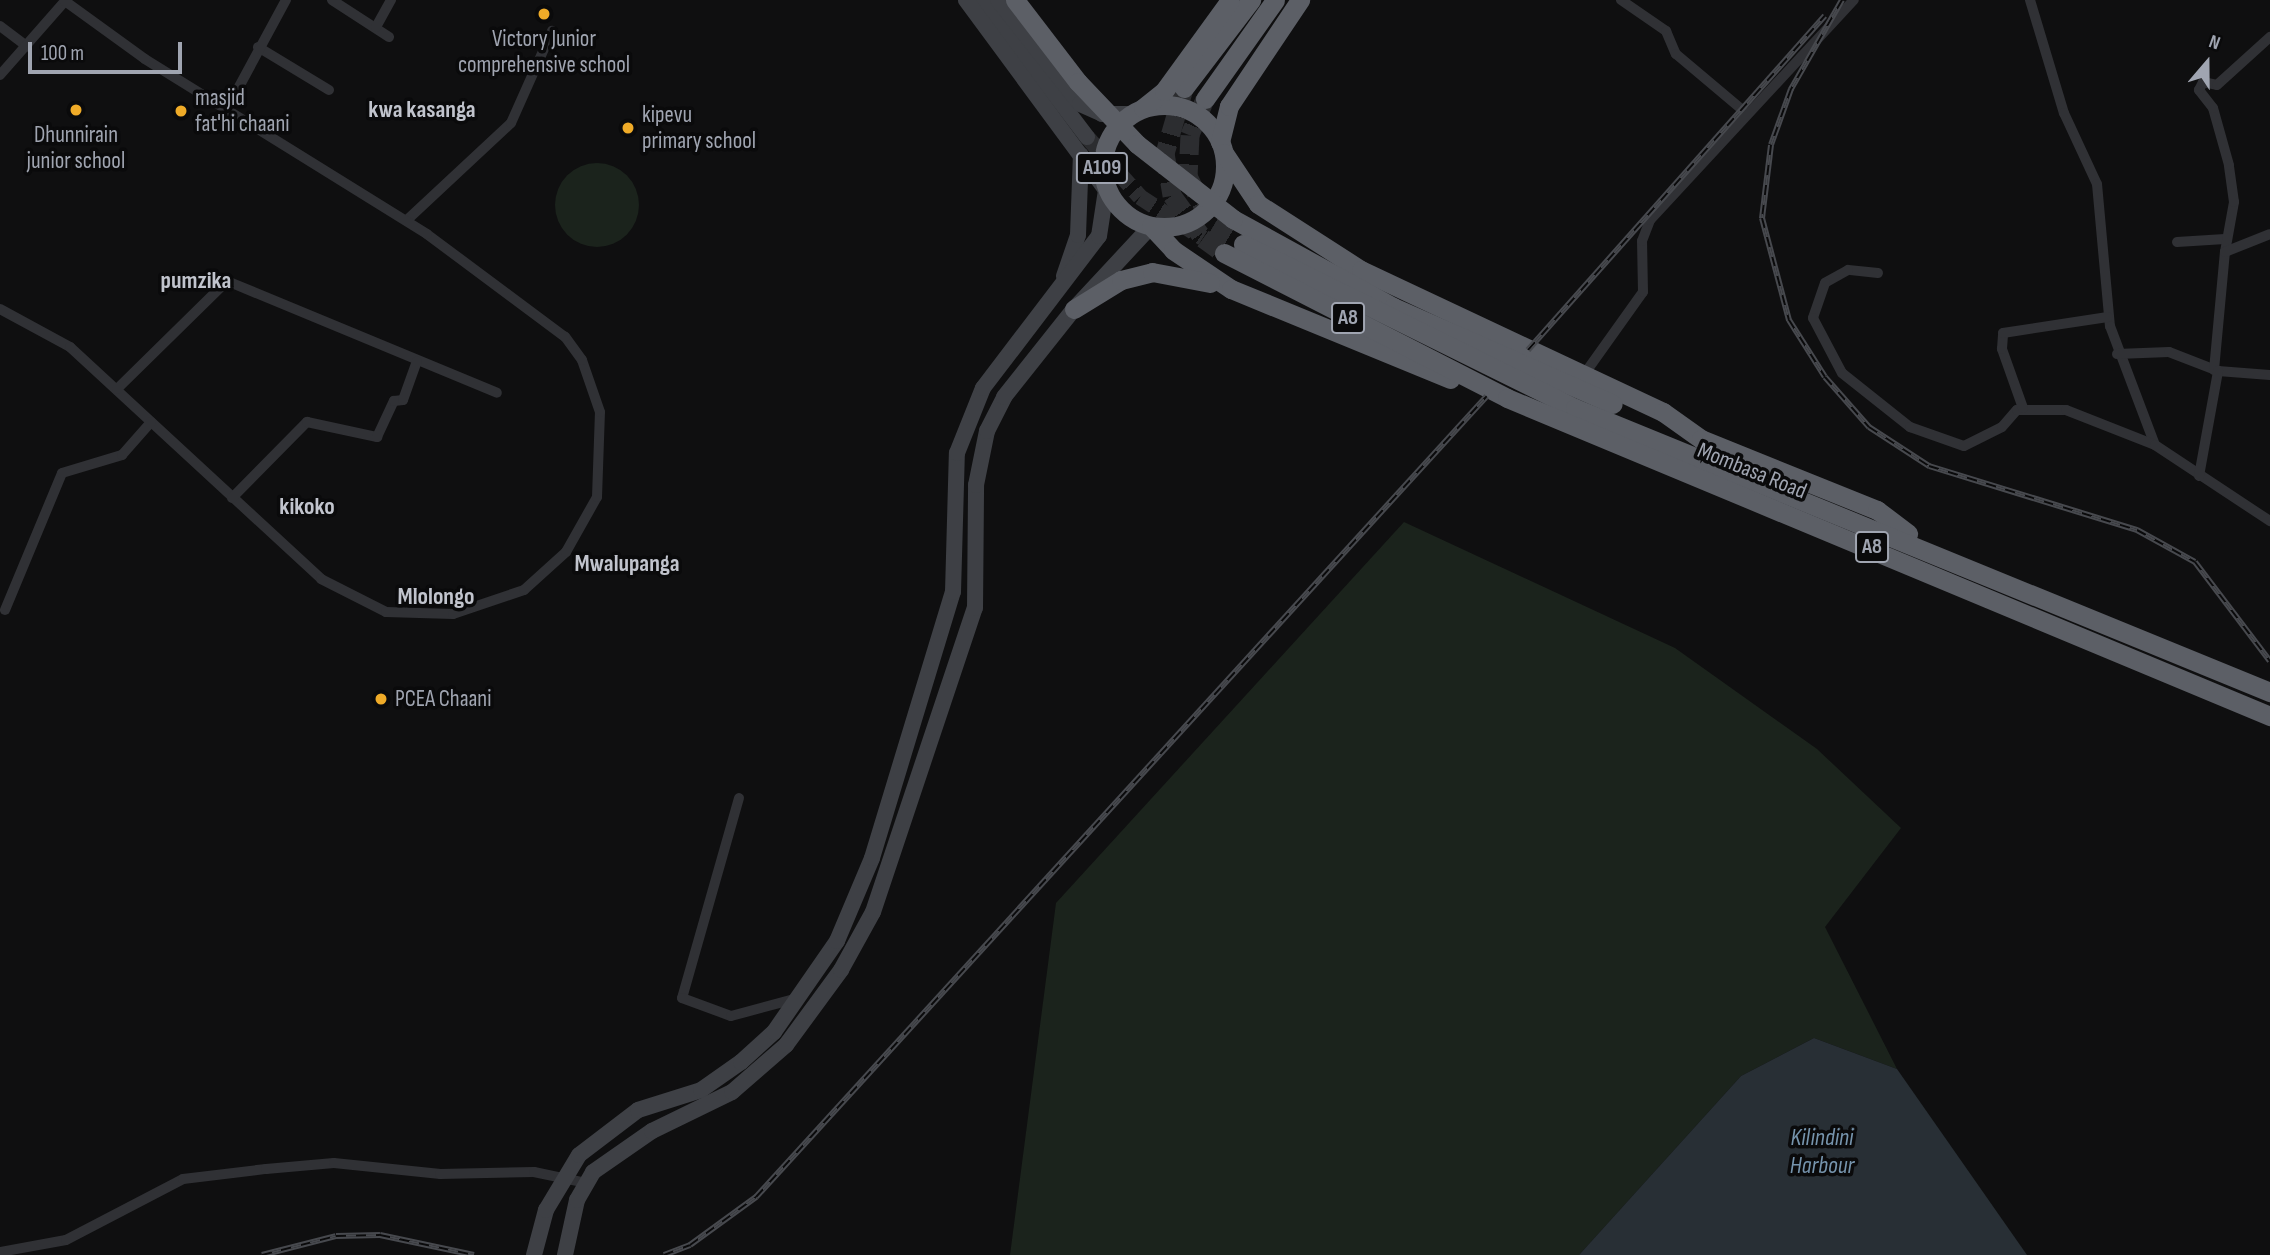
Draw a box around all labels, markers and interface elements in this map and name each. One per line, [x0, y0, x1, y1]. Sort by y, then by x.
marker: Victory Junior comprehensive school [536, 6, 552, 22]
place label: Victory Junior comprehensive school [458, 25, 630, 79]
scale bar [32, 28, 186, 72]
north arrow [2172, 28, 2242, 98]
text: N [2206, 30, 2223, 55]
text: 100 m [41, 41, 84, 66]
place label: masjid fat'hi chaani [195, 84, 290, 138]
district label: kwa kasanga [368, 96, 476, 124]
place label: kipevu primary school [642, 101, 756, 155]
marker: Dhunnirain junior school [68, 102, 84, 118]
marker: masjid fat'hi chaani [173, 103, 189, 119]
marker: kipevu primary school [620, 120, 636, 136]
place label: Dhunnirain junior school [27, 121, 125, 175]
road number: A109 [1076, 150, 1128, 186]
district label: pumzika [161, 267, 231, 295]
road number: A8 [1330, 300, 1366, 336]
street label: Mombasa Road [1693, 437, 1811, 505]
district label: kikoko [279, 493, 335, 521]
road number: A8 [1854, 530, 1890, 564]
district label: Mwalupanga [574, 550, 680, 578]
district label: Mlolongo [398, 583, 474, 611]
place label: PCEA Chaani [395, 685, 491, 713]
marker: PCEA Chaani [373, 691, 389, 707]
water label: Kilindini Harbour [1790, 1124, 1854, 1180]

